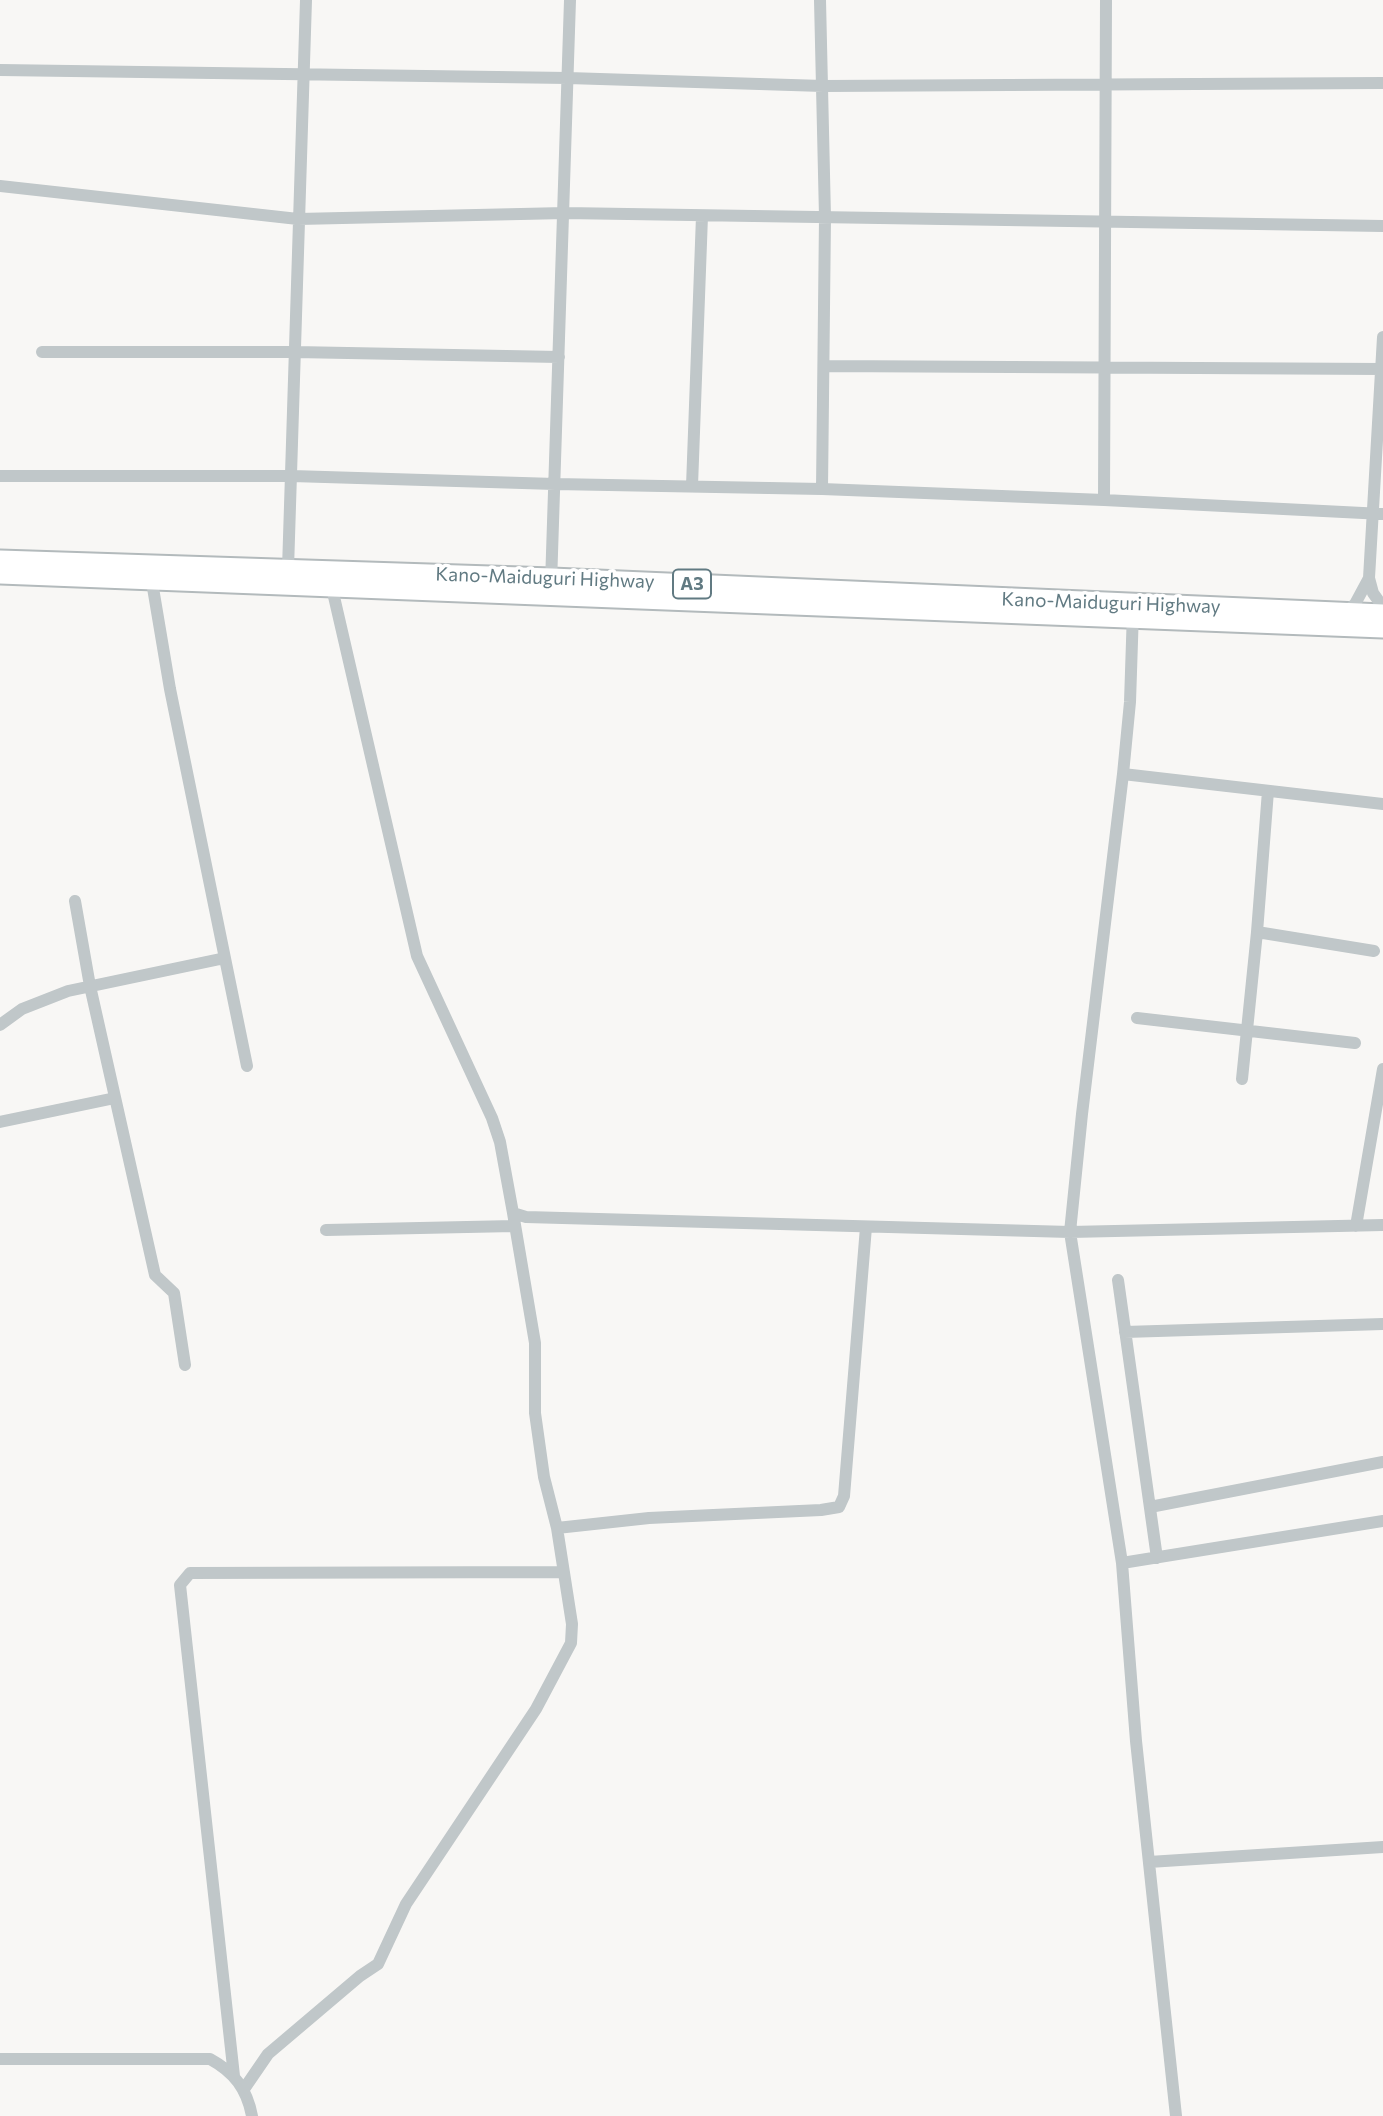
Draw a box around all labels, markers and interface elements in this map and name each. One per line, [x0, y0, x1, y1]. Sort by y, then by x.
street label: Kano-Maiduguri Highway [435, 563, 655, 593]
road number: A3 [673, 570, 711, 598]
street label: Kano-Maiduguri Highway [1001, 588, 1221, 618]

